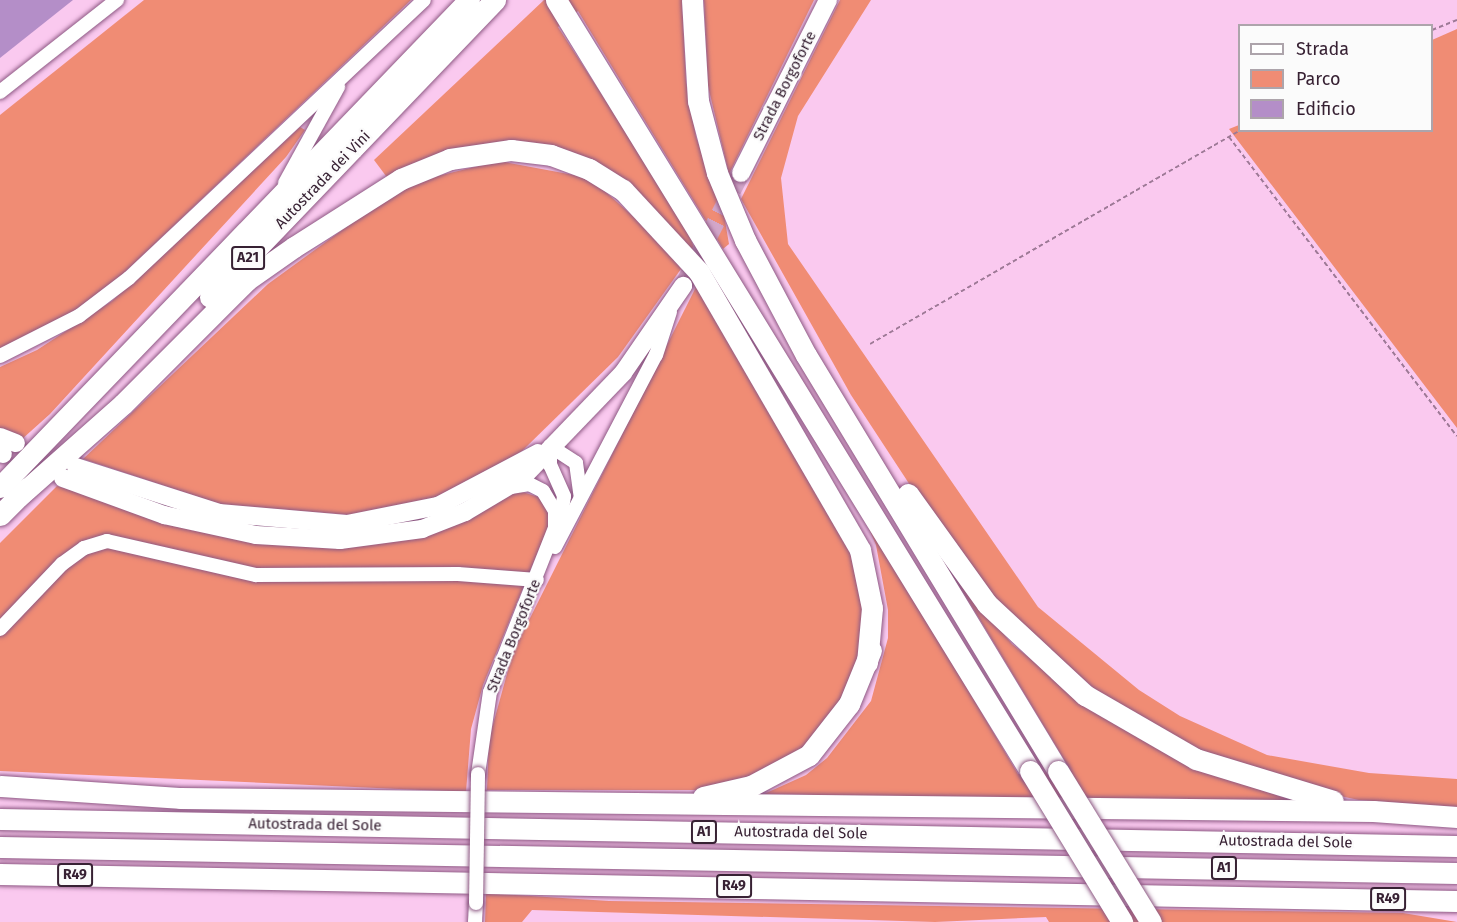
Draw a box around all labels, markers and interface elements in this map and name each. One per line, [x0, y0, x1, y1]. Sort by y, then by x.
legend [1238, 24, 1433, 132]
street label: Strada Borgoforte [750, 28, 820, 144]
text: Strada [1296, 38, 1349, 60]
text: Parco [1296, 68, 1340, 90]
text: Edificio [1296, 98, 1356, 120]
street label: Autostrada dei Vini [272, 127, 374, 233]
road number: A21 [230, 247, 266, 269]
street label: Strada Borgoforte [483, 577, 545, 695]
street label: Autostrada del Sole [248, 815, 382, 835]
road number: A1 [690, 821, 718, 843]
street label: Autostrada del Sole [734, 823, 868, 843]
street label: Autostrada del Sole [1219, 832, 1353, 852]
road number: A1 [1210, 857, 1238, 879]
road number: R49 [57, 864, 93, 886]
road number: R49 [716, 875, 752, 897]
road number: R49 [1370, 888, 1406, 910]

